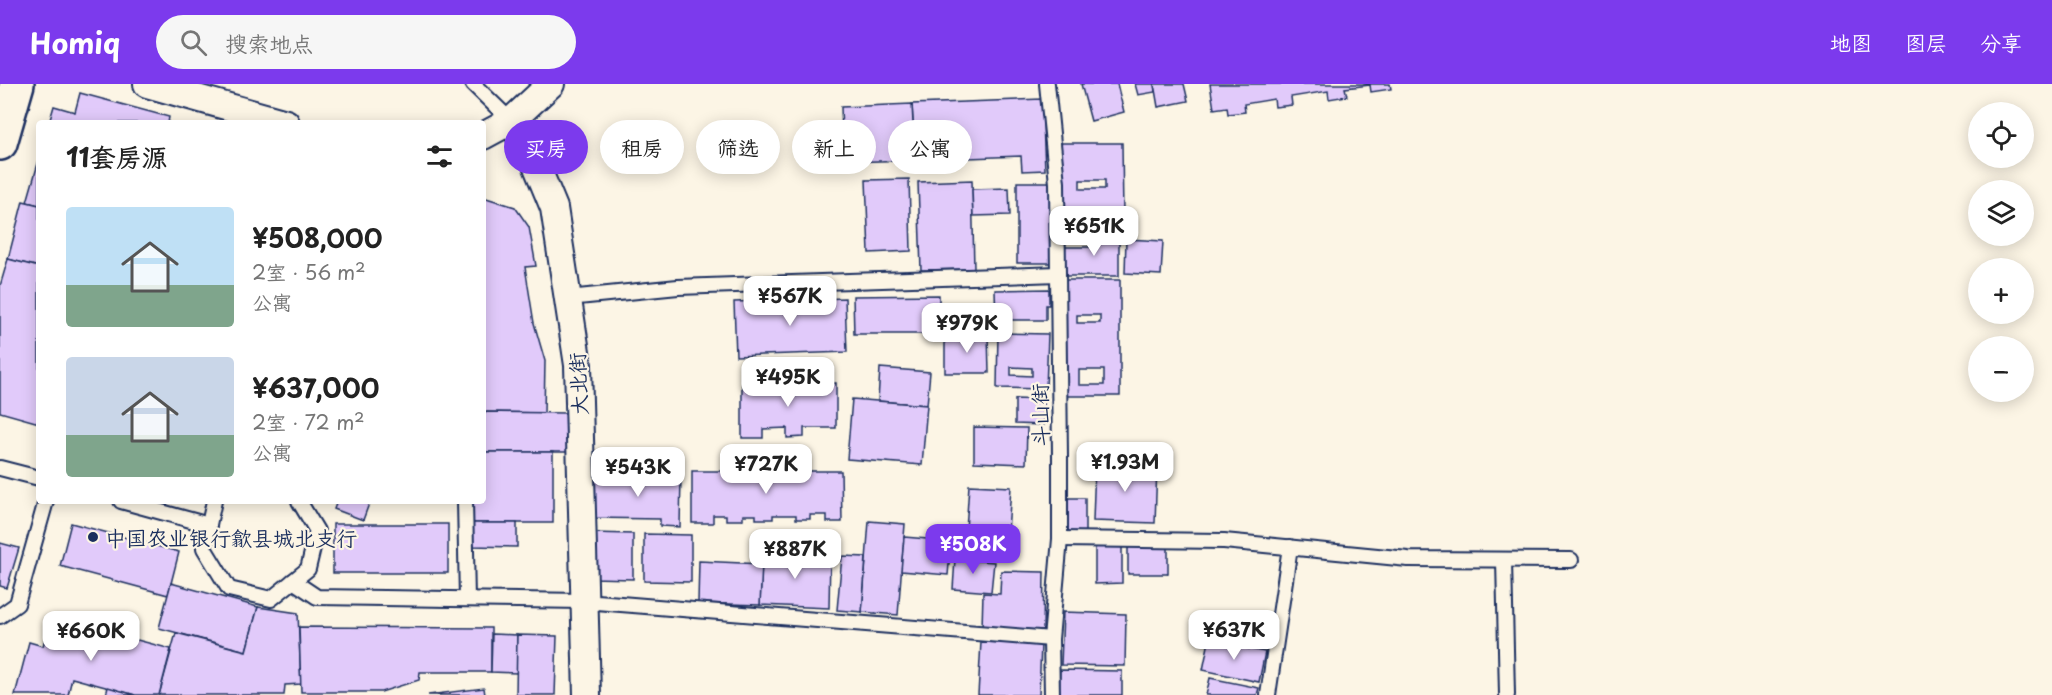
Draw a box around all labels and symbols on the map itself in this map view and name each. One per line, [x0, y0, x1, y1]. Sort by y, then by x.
pin: ¥651K [1052, 206, 1136, 257]
pin: ¥567K [748, 276, 832, 327]
pin: ¥979K [925, 303, 1009, 354]
street label: 大北街 [559, 352, 595, 416]
pin: ¥495K [746, 357, 830, 408]
street label: 斗山街 [1022, 383, 1056, 447]
pin: ¥1.93M [1076, 442, 1174, 493]
pin: ¥727K [724, 444, 808, 495]
pin: ¥543K [596, 447, 680, 498]
place label: 中国农业银行歙县城北支行 [105, 521, 357, 553]
pin: ¥508K [931, 524, 1015, 575]
pin: ¥887K [753, 529, 837, 580]
marker: 中国农业银行歙县城北支行 [86, 530, 100, 544]
pin: ¥637K [1192, 610, 1276, 661]
pin: ¥660K [49, 611, 133, 662]

